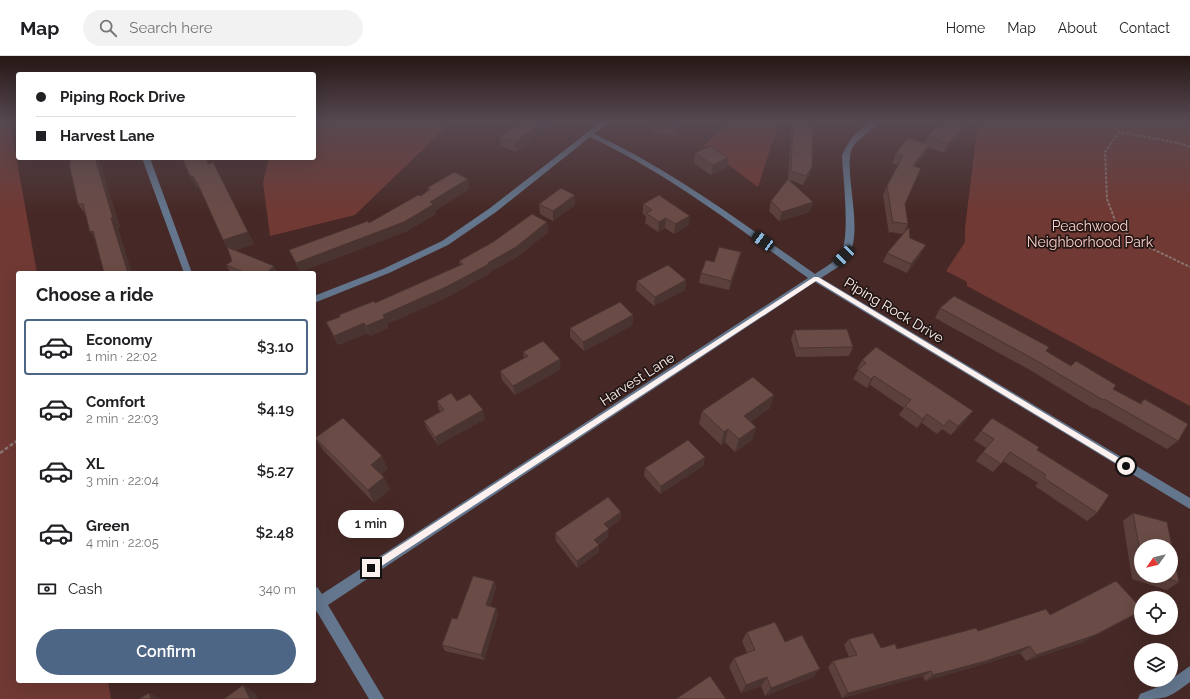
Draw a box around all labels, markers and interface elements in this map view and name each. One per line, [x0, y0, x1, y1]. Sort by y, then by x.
search box [83, 10, 363, 46]
text: Map [20, 17, 59, 39]
icon: search [97, 17, 119, 39]
text: Search here [129, 19, 213, 37]
text: Home [946, 20, 985, 36]
text: Map [1007, 20, 1036, 36]
text: About [1058, 20, 1097, 36]
text: Contact [1119, 20, 1170, 36]
text: Piping Rock Drive [60, 88, 185, 106]
text: Harvest Lane [60, 127, 155, 145]
park label: Peachwood Neighborhood Park [1027, 218, 1154, 250]
car [750, 229, 776, 253]
car [831, 243, 857, 269]
street label: Piping Rock Drive [841, 274, 947, 346]
text: Choose a ride [36, 284, 154, 305]
icon: car [38, 329, 74, 365]
text: Economy [86, 331, 153, 349]
text: $3.10 [257, 338, 294, 356]
text: 1 min · 22:02 [86, 349, 157, 364]
street label: Harvest Lane [597, 349, 677, 409]
icon: car [38, 391, 74, 427]
text: Comfort [86, 393, 145, 411]
text: $4.19 [257, 400, 294, 418]
text: 2 min · 22:03 [86, 411, 158, 426]
icon: car [38, 453, 74, 489]
text: XL [86, 455, 104, 473]
route start [1117, 457, 1135, 475]
text: $5.27 [257, 462, 294, 480]
text: 3 min · 22:04 [86, 473, 159, 488]
callout: 1 min [338, 510, 404, 538]
icon: car [38, 515, 74, 551]
text: 1 min [355, 516, 387, 531]
text: Green [86, 517, 130, 535]
text: $2.48 [256, 524, 294, 542]
text: 4 min · 22:05 [86, 535, 159, 550]
north arrow [1134, 539, 1178, 583]
map controls [1134, 539, 1178, 687]
route end [362, 559, 380, 577]
icon: cash [36, 578, 58, 600]
text: Cash [68, 580, 102, 598]
text: 340 m [259, 582, 296, 597]
button: locate [1134, 591, 1178, 635]
button: Confirm [36, 629, 296, 675]
button: layers [1134, 643, 1178, 687]

